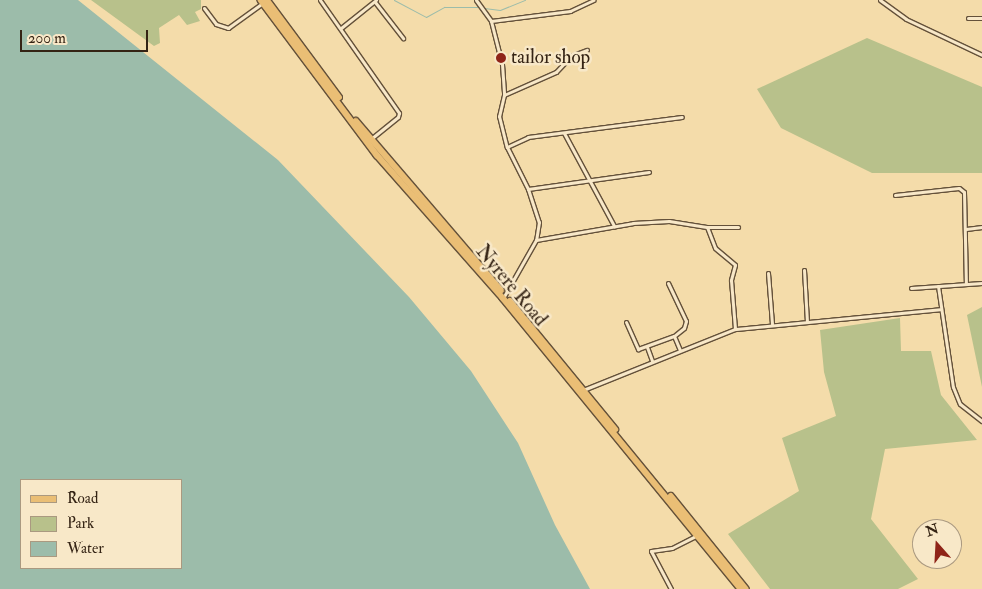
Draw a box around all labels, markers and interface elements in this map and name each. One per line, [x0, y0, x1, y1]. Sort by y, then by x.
scale bar [22, 20, 150, 52]
text: 200 m [28, 29, 66, 48]
place label: tailor shop [511, 47, 590, 69]
marker: tailor shop [495, 52, 507, 64]
street label: Nyrere Road [471, 241, 551, 331]
legend [20, 479, 182, 569]
text: Road [67, 489, 98, 508]
text: Park [67, 514, 94, 533]
north arrow [912, 519, 962, 569]
text: N [924, 520, 941, 540]
text: Water [67, 539, 104, 558]

